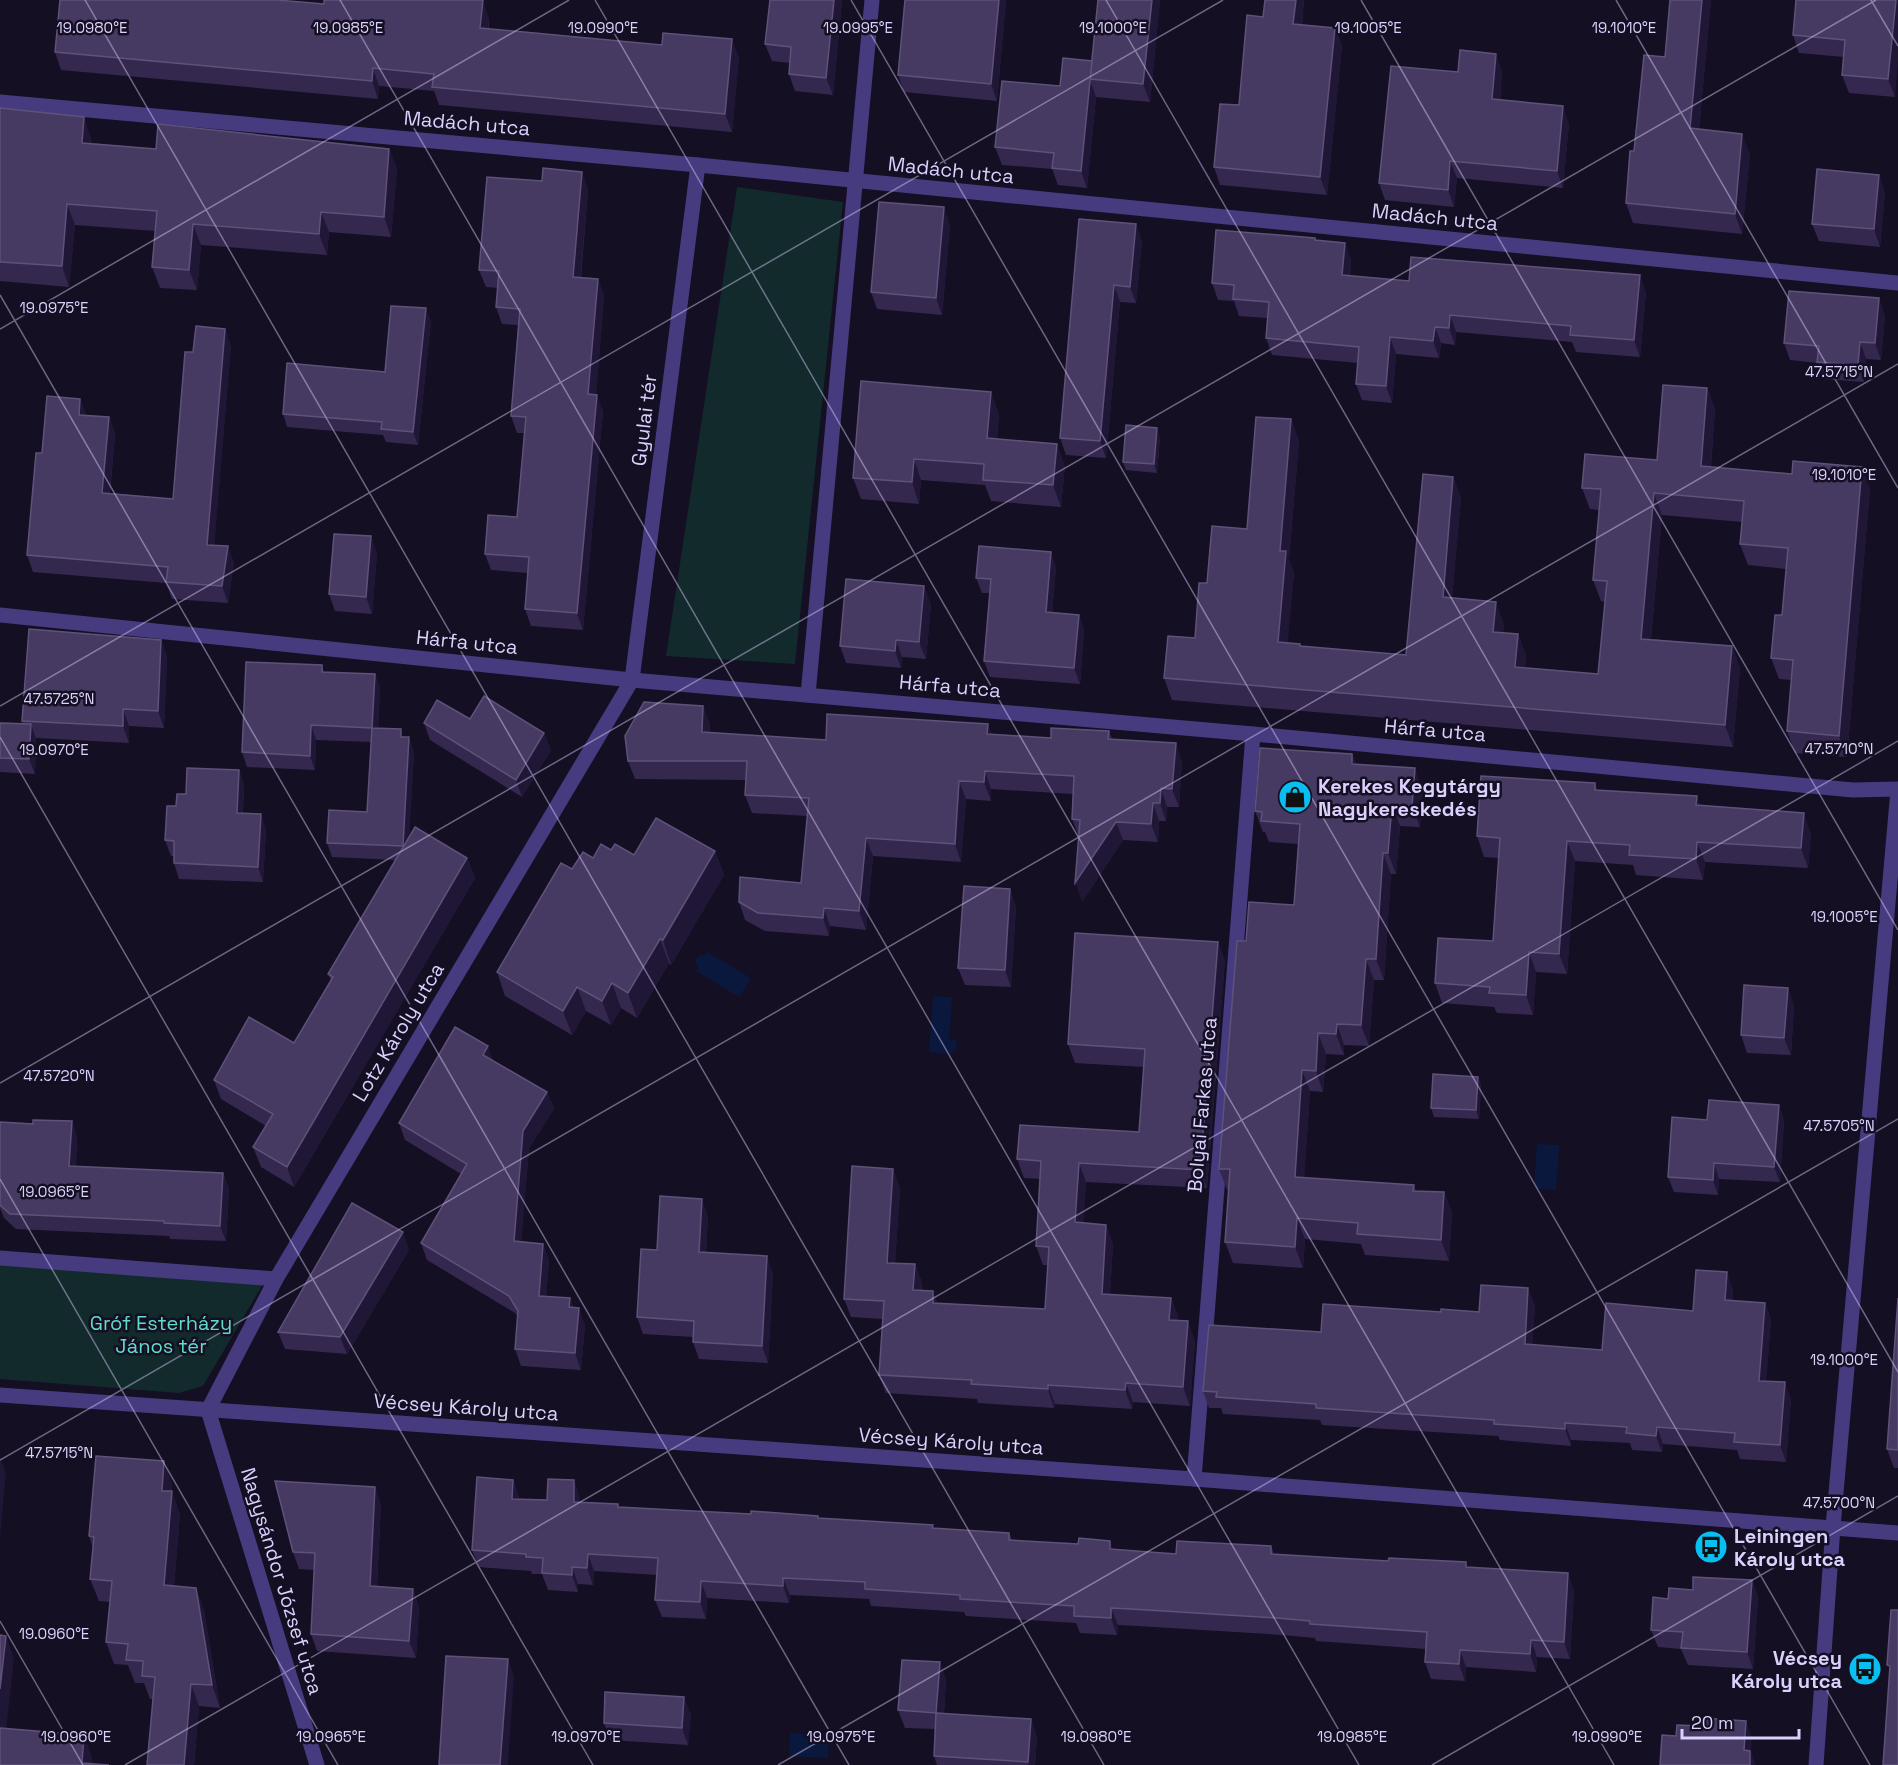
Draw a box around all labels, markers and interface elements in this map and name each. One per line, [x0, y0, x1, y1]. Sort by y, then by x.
text: 19.0980°E [57, 18, 127, 37]
text: 19.0985°E [313, 18, 383, 37]
text: 19.0990°E [568, 18, 638, 37]
text: 19.0995°E [823, 18, 893, 37]
text: 19.1000°E [1079, 18, 1147, 37]
text: 19.1005°E [1334, 18, 1402, 37]
text: 19.1010°E [1592, 18, 1656, 37]
street label: Madách utca [403, 105, 531, 141]
street label: Madách utca [887, 150, 1015, 190]
street label: Madách utca [1371, 197, 1499, 237]
text: 19.0975°E [19, 298, 89, 317]
text: 47.5715°N [1805, 362, 1873, 381]
street label: Gyulai tér [625, 373, 663, 467]
text: 19.1010°E [1812, 465, 1876, 484]
street label: Hárfa utca [415, 624, 519, 660]
street label: Hárfa utca [898, 669, 1002, 703]
text: 47.5725°N [24, 689, 95, 708]
street label: Hárfa utca [1383, 713, 1487, 747]
text: 47.5710°N [1805, 739, 1873, 758]
text: 19.0970°E [19, 740, 89, 759]
place label: Kerekes Kegytárgy Nagykereskedés [1318, 773, 1501, 822]
shop icon: Kerekes Kegytárgy Nagykereskedés [1277, 779, 1313, 815]
text: 19.1005°E [1810, 907, 1878, 926]
street label: Lotz Károly utca [346, 958, 450, 1106]
street label: Bolyai Farkas utca [1181, 1016, 1223, 1194]
text: 47.5720°N [23, 1066, 95, 1085]
text: 47.5705°N [1803, 1116, 1875, 1135]
text: 19.0965°E [19, 1182, 89, 1201]
park label: Gróf Esterházy János tér [90, 1310, 232, 1359]
text: 19.1000°E [1810, 1350, 1878, 1369]
street label: Vécsey Károly utca [373, 1388, 559, 1426]
street label: Vécsey Károly utca [858, 1422, 1044, 1460]
text: 47.5715°N [25, 1443, 93, 1462]
street label: Nagysándor József utca [235, 1464, 329, 1698]
text: 47.5700°N [1803, 1493, 1875, 1512]
place label: Leiningen Károly utca [1734, 1523, 1845, 1572]
bus stop icon: Leiningen Károly utca [1693, 1529, 1729, 1565]
text: 19.0960°E [19, 1624, 89, 1643]
place label: Vécsey Károly utca [1731, 1645, 1842, 1694]
bus stop icon: Vécsey Károly utca [1847, 1651, 1883, 1687]
scale bar [1682, 1702, 1799, 1740]
text: 20 m [1691, 1711, 1734, 1734]
text: 19.0960°E [41, 1727, 111, 1746]
text: 19.0965°E [296, 1727, 366, 1746]
text: 19.0970°E [551, 1727, 621, 1746]
text: 19.0975°E [806, 1727, 876, 1746]
text: 19.0980°E [1061, 1727, 1131, 1746]
text: 19.0985°E [1317, 1727, 1387, 1746]
text: 19.0990°E [1572, 1727, 1642, 1746]

